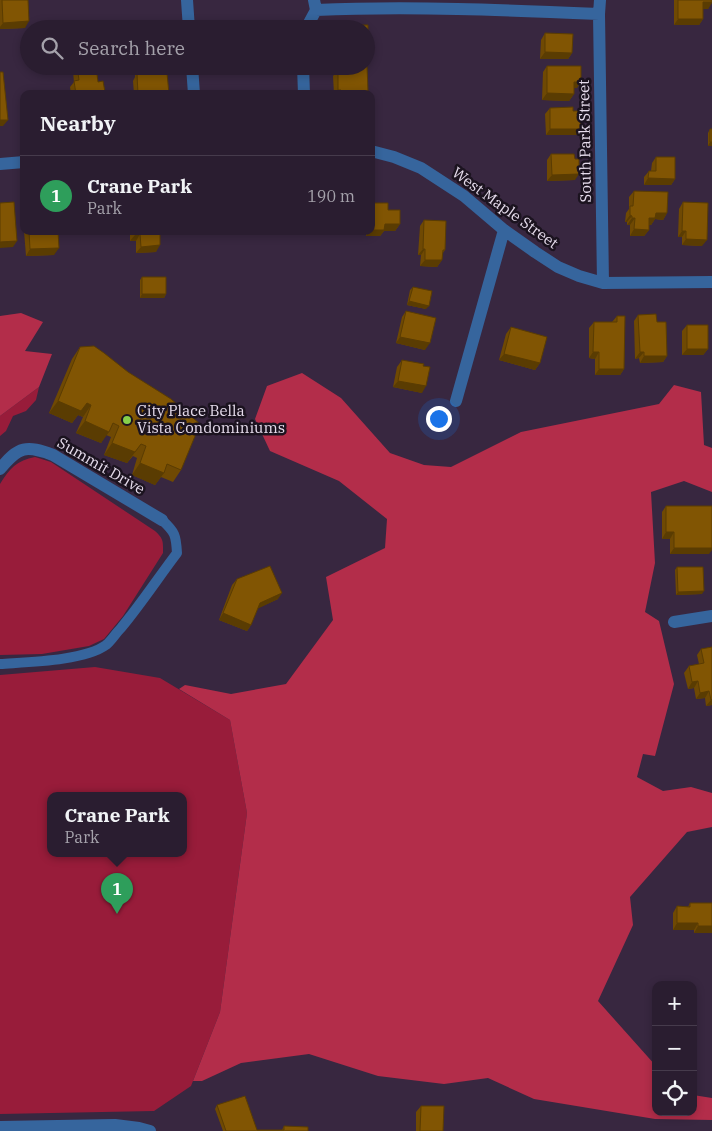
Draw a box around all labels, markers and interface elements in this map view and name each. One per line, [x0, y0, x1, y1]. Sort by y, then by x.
search box [20, 20, 375, 75]
icon: search [38, 34, 66, 62]
text: Search here [78, 36, 185, 60]
street label: South Park Street [574, 79, 595, 203]
text: Nearby [40, 109, 116, 137]
street label: West Maple Street [449, 163, 562, 252]
text: Crane Park [87, 174, 192, 198]
text: 1 [51, 186, 61, 206]
text: 190 m [307, 186, 355, 206]
text: Park [87, 198, 122, 218]
place label: City Place Bella Vista Condominiums [137, 401, 285, 437]
your location [426, 406, 452, 432]
marker: City Place Bella Vista Condominiums [121, 414, 133, 426]
street label: Summit Drive [54, 433, 148, 498]
popup [47, 792, 187, 857]
text: Crane Park [65, 803, 170, 827]
text: Park [65, 827, 99, 847]
pin: 1 [101, 873, 133, 914]
map controls [652, 981, 697, 1116]
button: + [652, 981, 697, 1026]
button: − [652, 1026, 697, 1071]
button: locate [652, 1071, 697, 1116]

